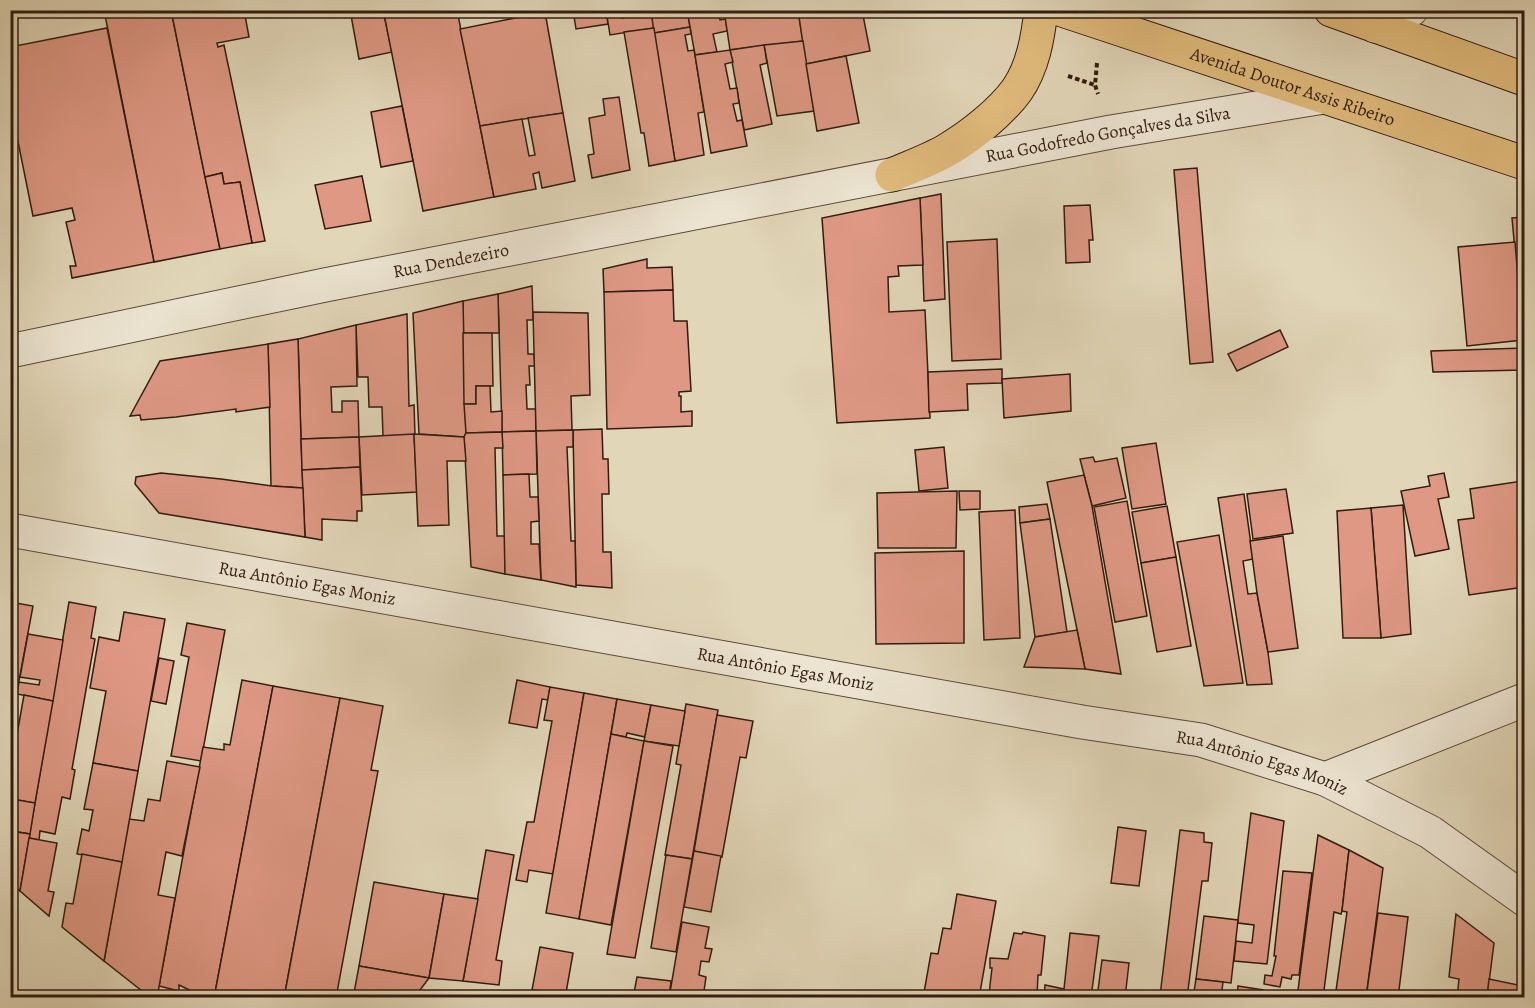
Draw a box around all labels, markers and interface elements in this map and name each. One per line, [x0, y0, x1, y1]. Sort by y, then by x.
street label: Avenida Doutor Assis Ribeiro [1186, 41, 1398, 131]
street label: Rua Godofredo Gonçalves da Silva [983, 101, 1233, 168]
street label: Rua Dendezeiro [391, 237, 511, 284]
street label: Rua Antônio Egas Moniz [217, 556, 398, 611]
street label: Rua Antônio Egas Moniz [695, 641, 876, 697]
street label: Rua Antônio Egas Moniz [1174, 724, 1352, 801]

